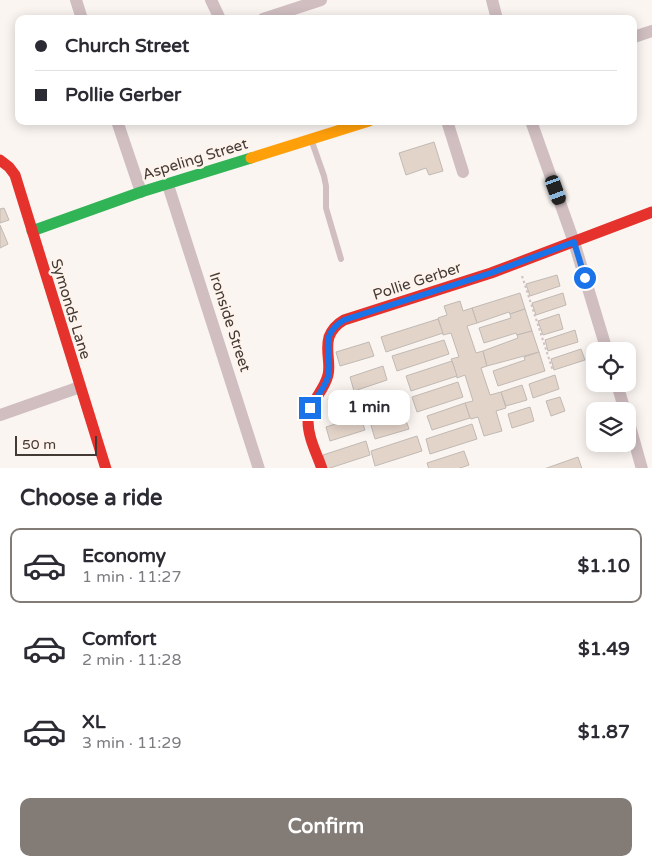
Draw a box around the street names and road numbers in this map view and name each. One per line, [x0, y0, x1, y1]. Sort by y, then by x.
street label: Aspeling Street [140, 134, 250, 184]
street label: Symonds Lane [47, 257, 95, 361]
street label: Pollie Gerber [371, 258, 464, 304]
street label: Ironside Street [205, 270, 255, 374]

